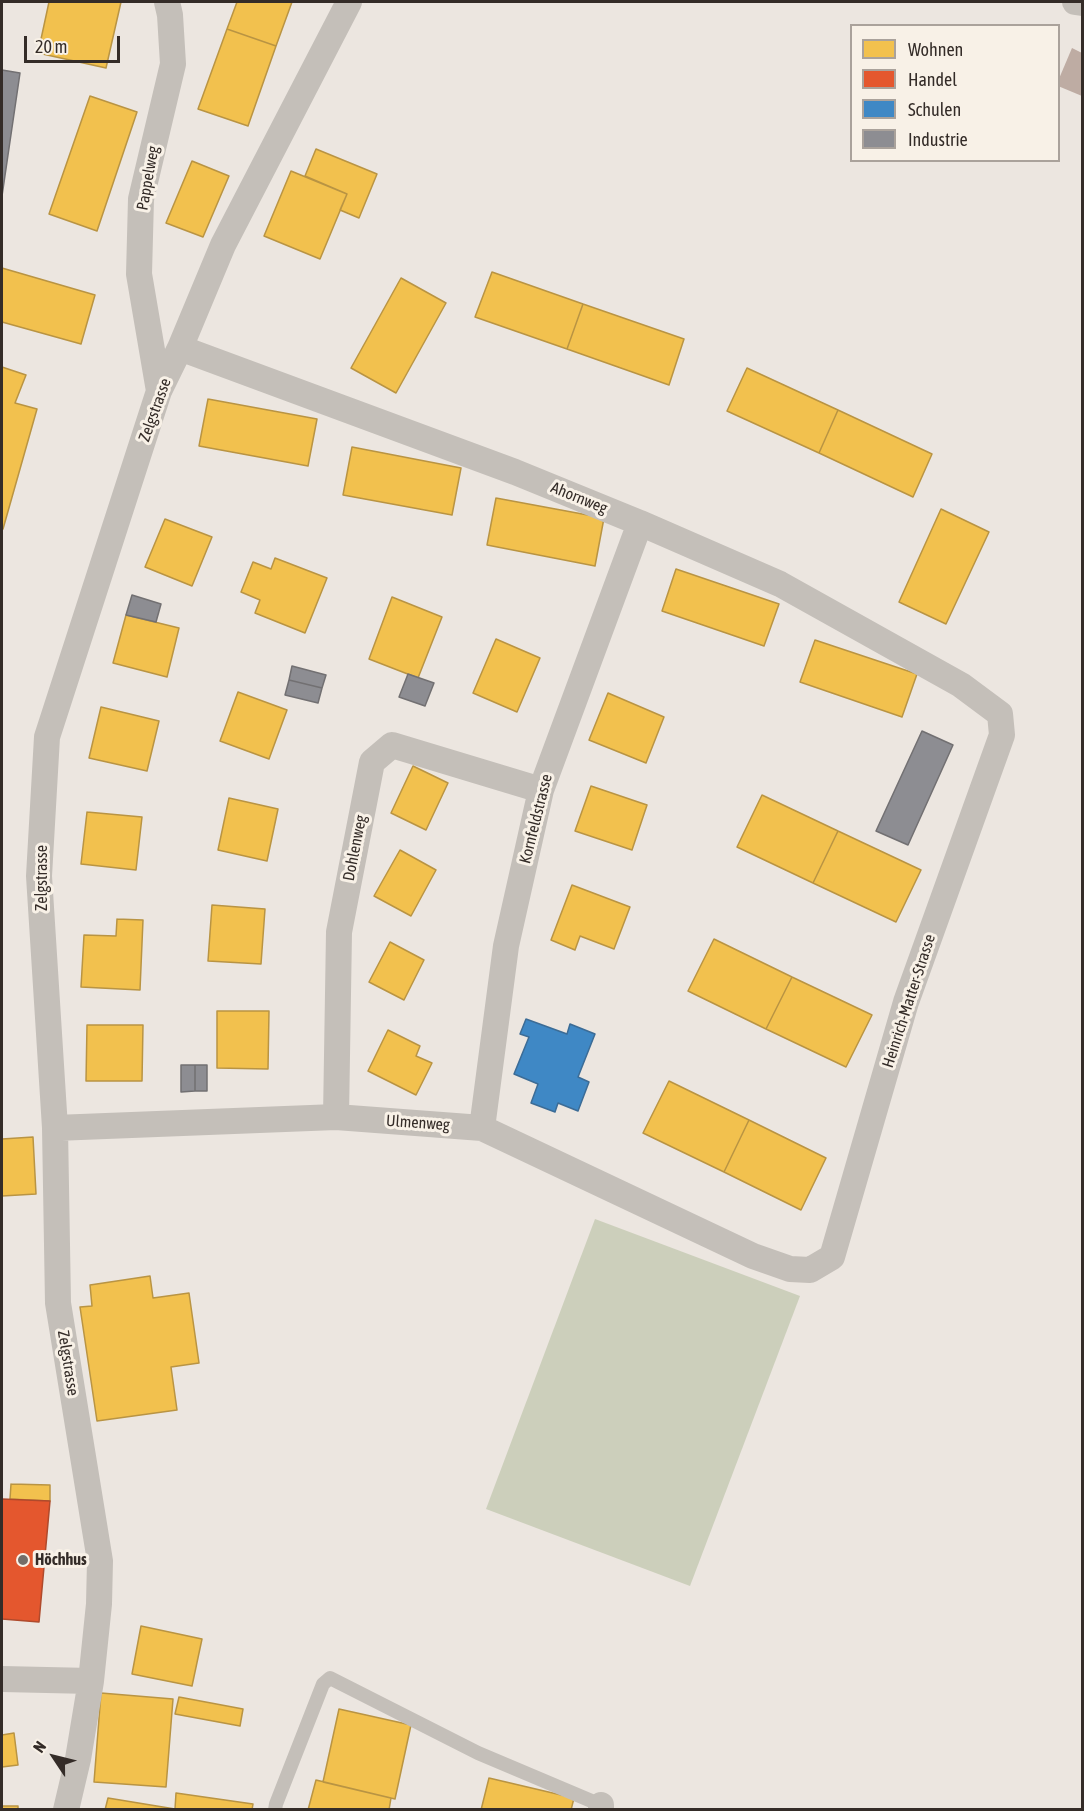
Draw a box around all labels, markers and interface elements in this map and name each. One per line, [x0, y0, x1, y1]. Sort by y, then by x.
scale bar [27, 24, 123, 62]
legend [850, 24, 1060, 162]
text: 20 m [35, 36, 67, 57]
text: Wohnen [908, 39, 963, 60]
text: Handel [908, 69, 957, 90]
text: Schulen [908, 99, 961, 120]
text: Industrie [908, 129, 968, 150]
street label: Pappelweg [133, 144, 163, 212]
street label: Zelgstrasse [135, 376, 175, 444]
street label: Ahornweg [548, 478, 610, 518]
street label: Kornfeldstrasse [516, 772, 556, 866]
street label: Dohlenweg [339, 813, 371, 883]
street label: Zelgstrasse [32, 845, 52, 911]
street label: Heinrich-Matter-Strasse [878, 932, 940, 1070]
street label: Ulmenweg [386, 1111, 450, 1135]
street label: Zelgstrasse [53, 1329, 83, 1397]
place label: Höchhus [35, 1550, 87, 1570]
marker: Höchhus [16, 1553, 30, 1567]
north arrow [24, 1727, 84, 1787]
text: N [29, 1738, 49, 1756]

